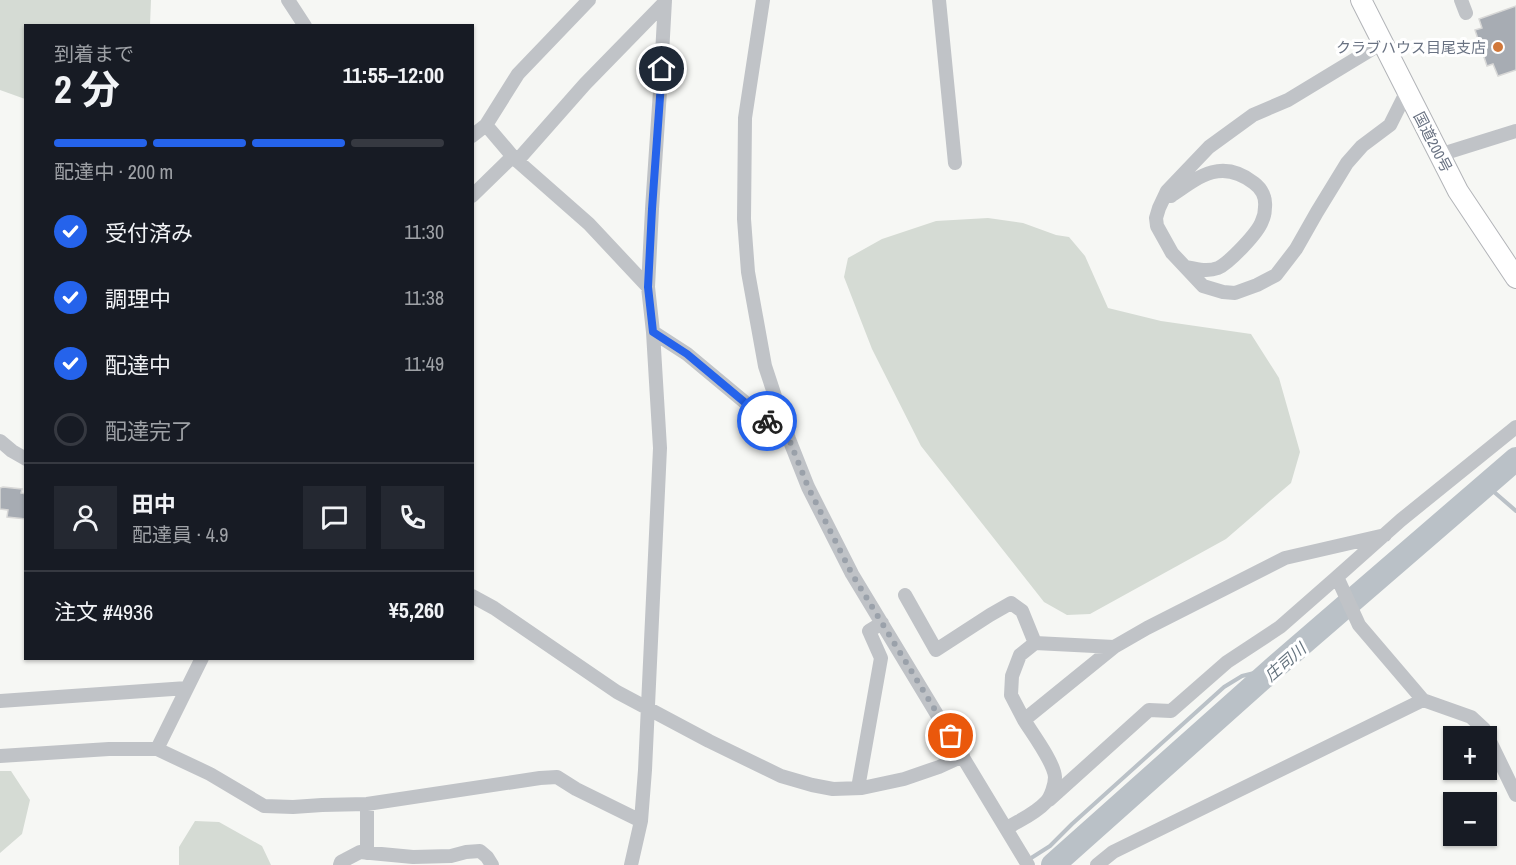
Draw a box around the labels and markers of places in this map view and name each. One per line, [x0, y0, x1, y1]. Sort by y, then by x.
place label: クラブハウス目尾支店 [1336, 37, 1486, 58]
marker: クラブハウス目尾支店 [1491, 40, 1505, 54]
pin [636, 43, 687, 94]
pin [925, 710, 976, 761]

